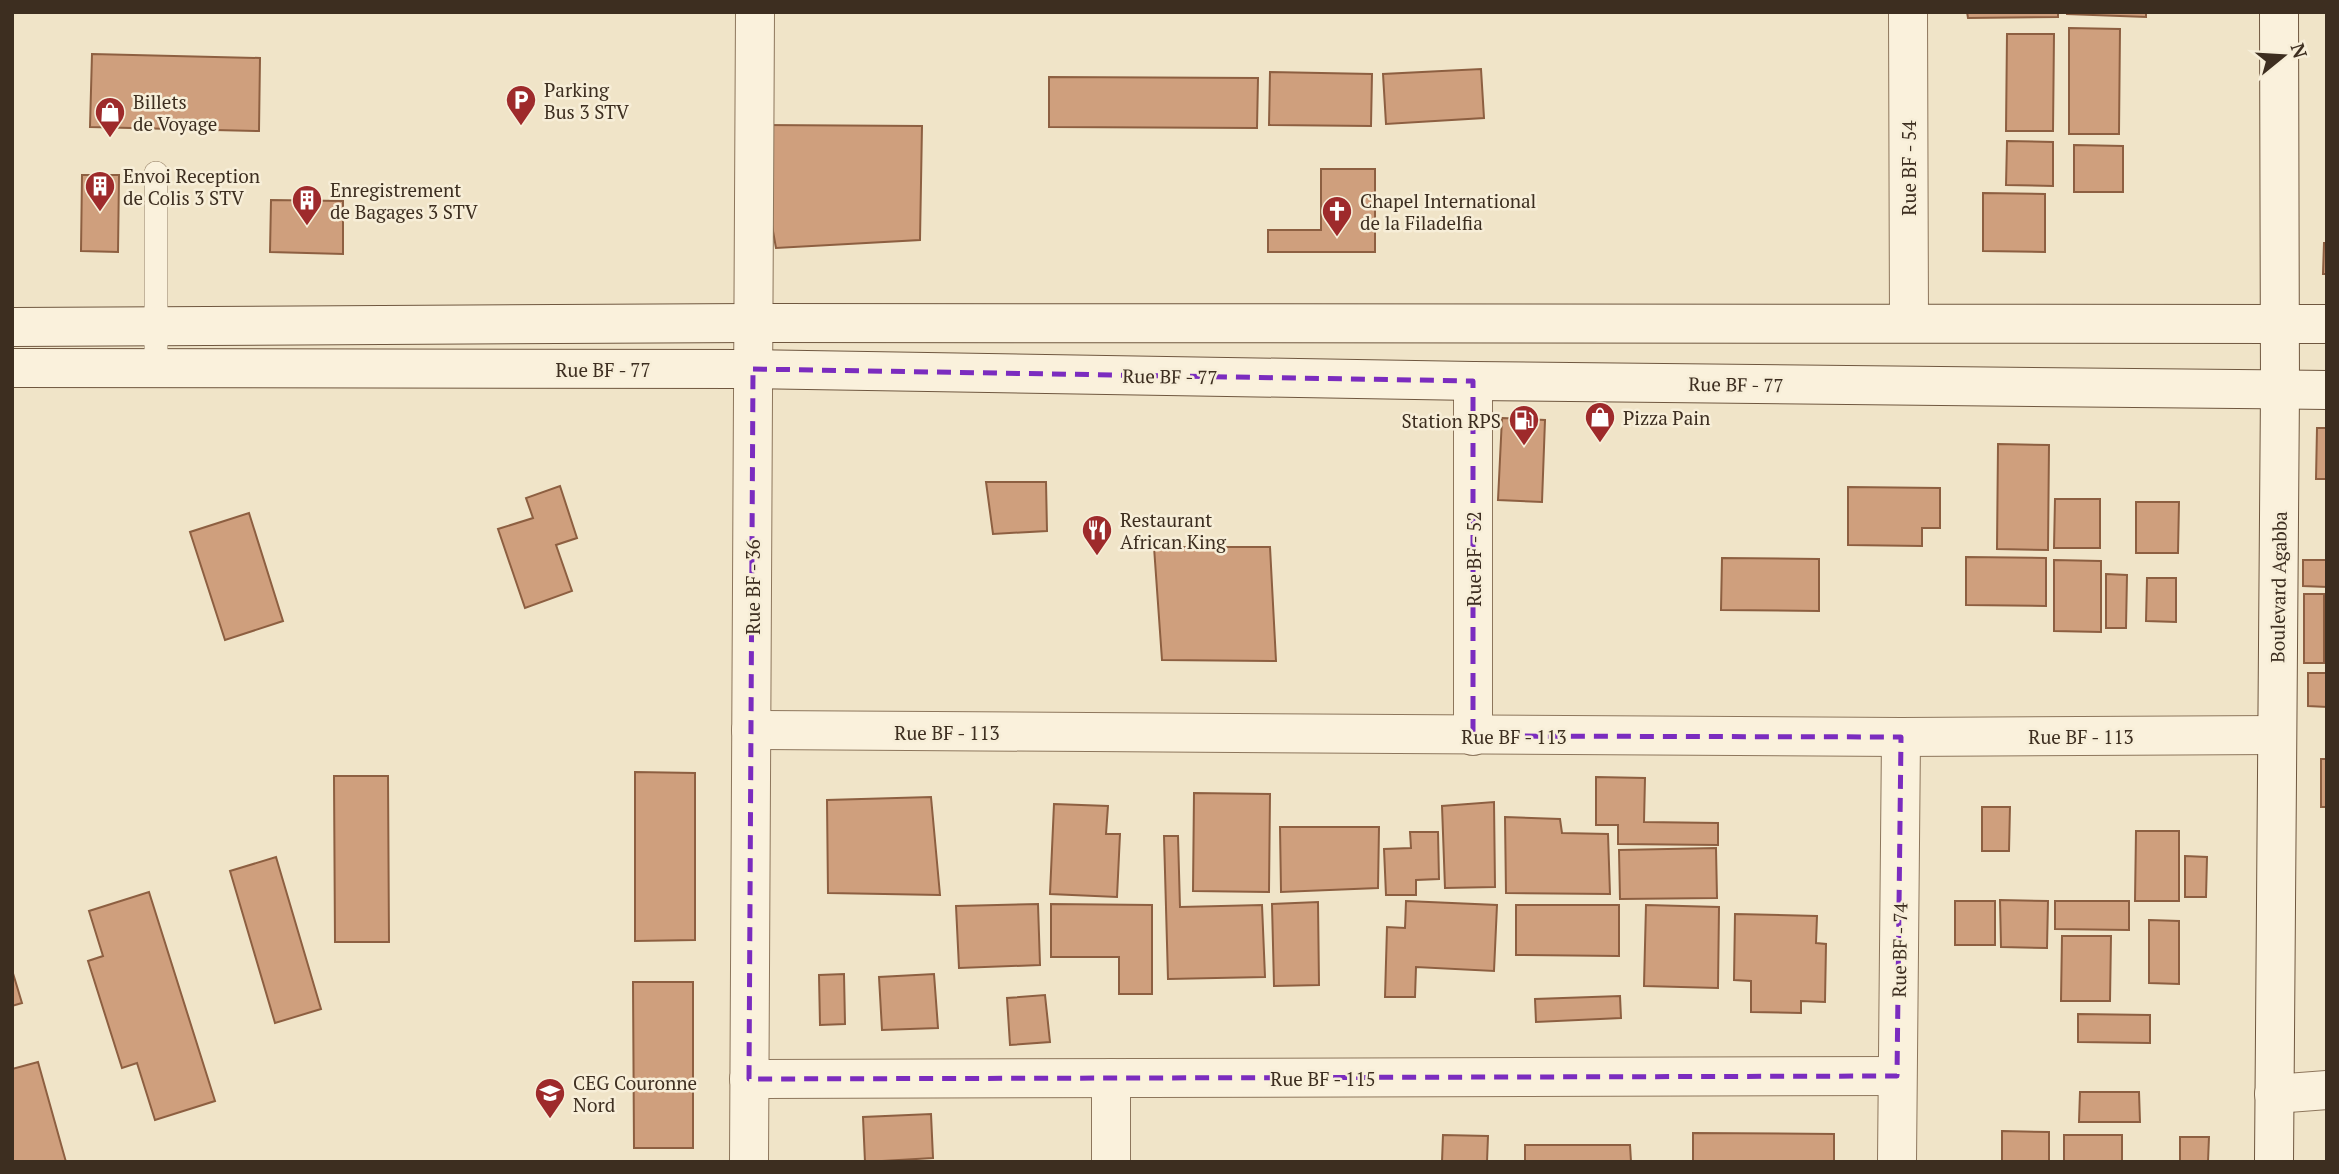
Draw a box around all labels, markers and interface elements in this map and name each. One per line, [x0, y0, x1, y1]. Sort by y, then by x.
north arrow [2248, 21, 2318, 91]
text: N [2286, 40, 2314, 62]
place label: Parking Bus 3 STV [544, 77, 629, 124]
parking icon: Parking Bus 3 STV [504, 83, 538, 127]
place label: Billets de Voyage [133, 89, 217, 136]
shop icon: Billets de Voyage [93, 95, 127, 139]
street label: Rue BF - 54 [1896, 120, 1921, 216]
place label: Envoi Reception de Colis 3 STV [123, 163, 260, 210]
building icon: Envoi Reception de Colis 3 STV [83, 169, 117, 213]
place label: Enregistrement de Bagages 3 STV [330, 177, 478, 224]
building icon: Enregistrement de Bagages 3 STV [290, 183, 324, 227]
place label: Chapel International de la Filadelfia [1360, 188, 1536, 235]
church icon: Chapel International de la Filadelfia [1320, 194, 1354, 238]
street label: Rue BF - 77 [555, 357, 651, 382]
street label: Rue BF - 77 [1122, 363, 1218, 389]
street label: Rue BF - 77 [1688, 371, 1784, 397]
shop icon: Pizza Pain [1583, 400, 1617, 444]
fuel station icon: Station RPS [1507, 403, 1541, 447]
place label: Pizza Pain [1623, 405, 1710, 430]
place label: Station RPS [1401, 408, 1501, 433]
place label: Restaurant African King [1120, 507, 1227, 554]
street label: Rue BF - 52 [1461, 511, 1486, 607]
street label: Boulevard Agabba [2264, 511, 2292, 663]
restaurant icon: Restaurant African King [1080, 513, 1114, 557]
street label: Rue BF - 36 [740, 539, 765, 635]
street label: Rue BF - 113 [894, 720, 1000, 745]
street label: Rue BF - 113 [1461, 724, 1567, 749]
street label: Rue BF - 113 [2028, 724, 2134, 749]
street label: Rue BF - 74 [1886, 901, 1912, 998]
street label: Rue BF - 115 [1270, 1066, 1376, 1091]
place label: CEG Couronne Nord [573, 1070, 697, 1117]
school or university icon: CEG Couronne Nord [533, 1076, 567, 1120]

